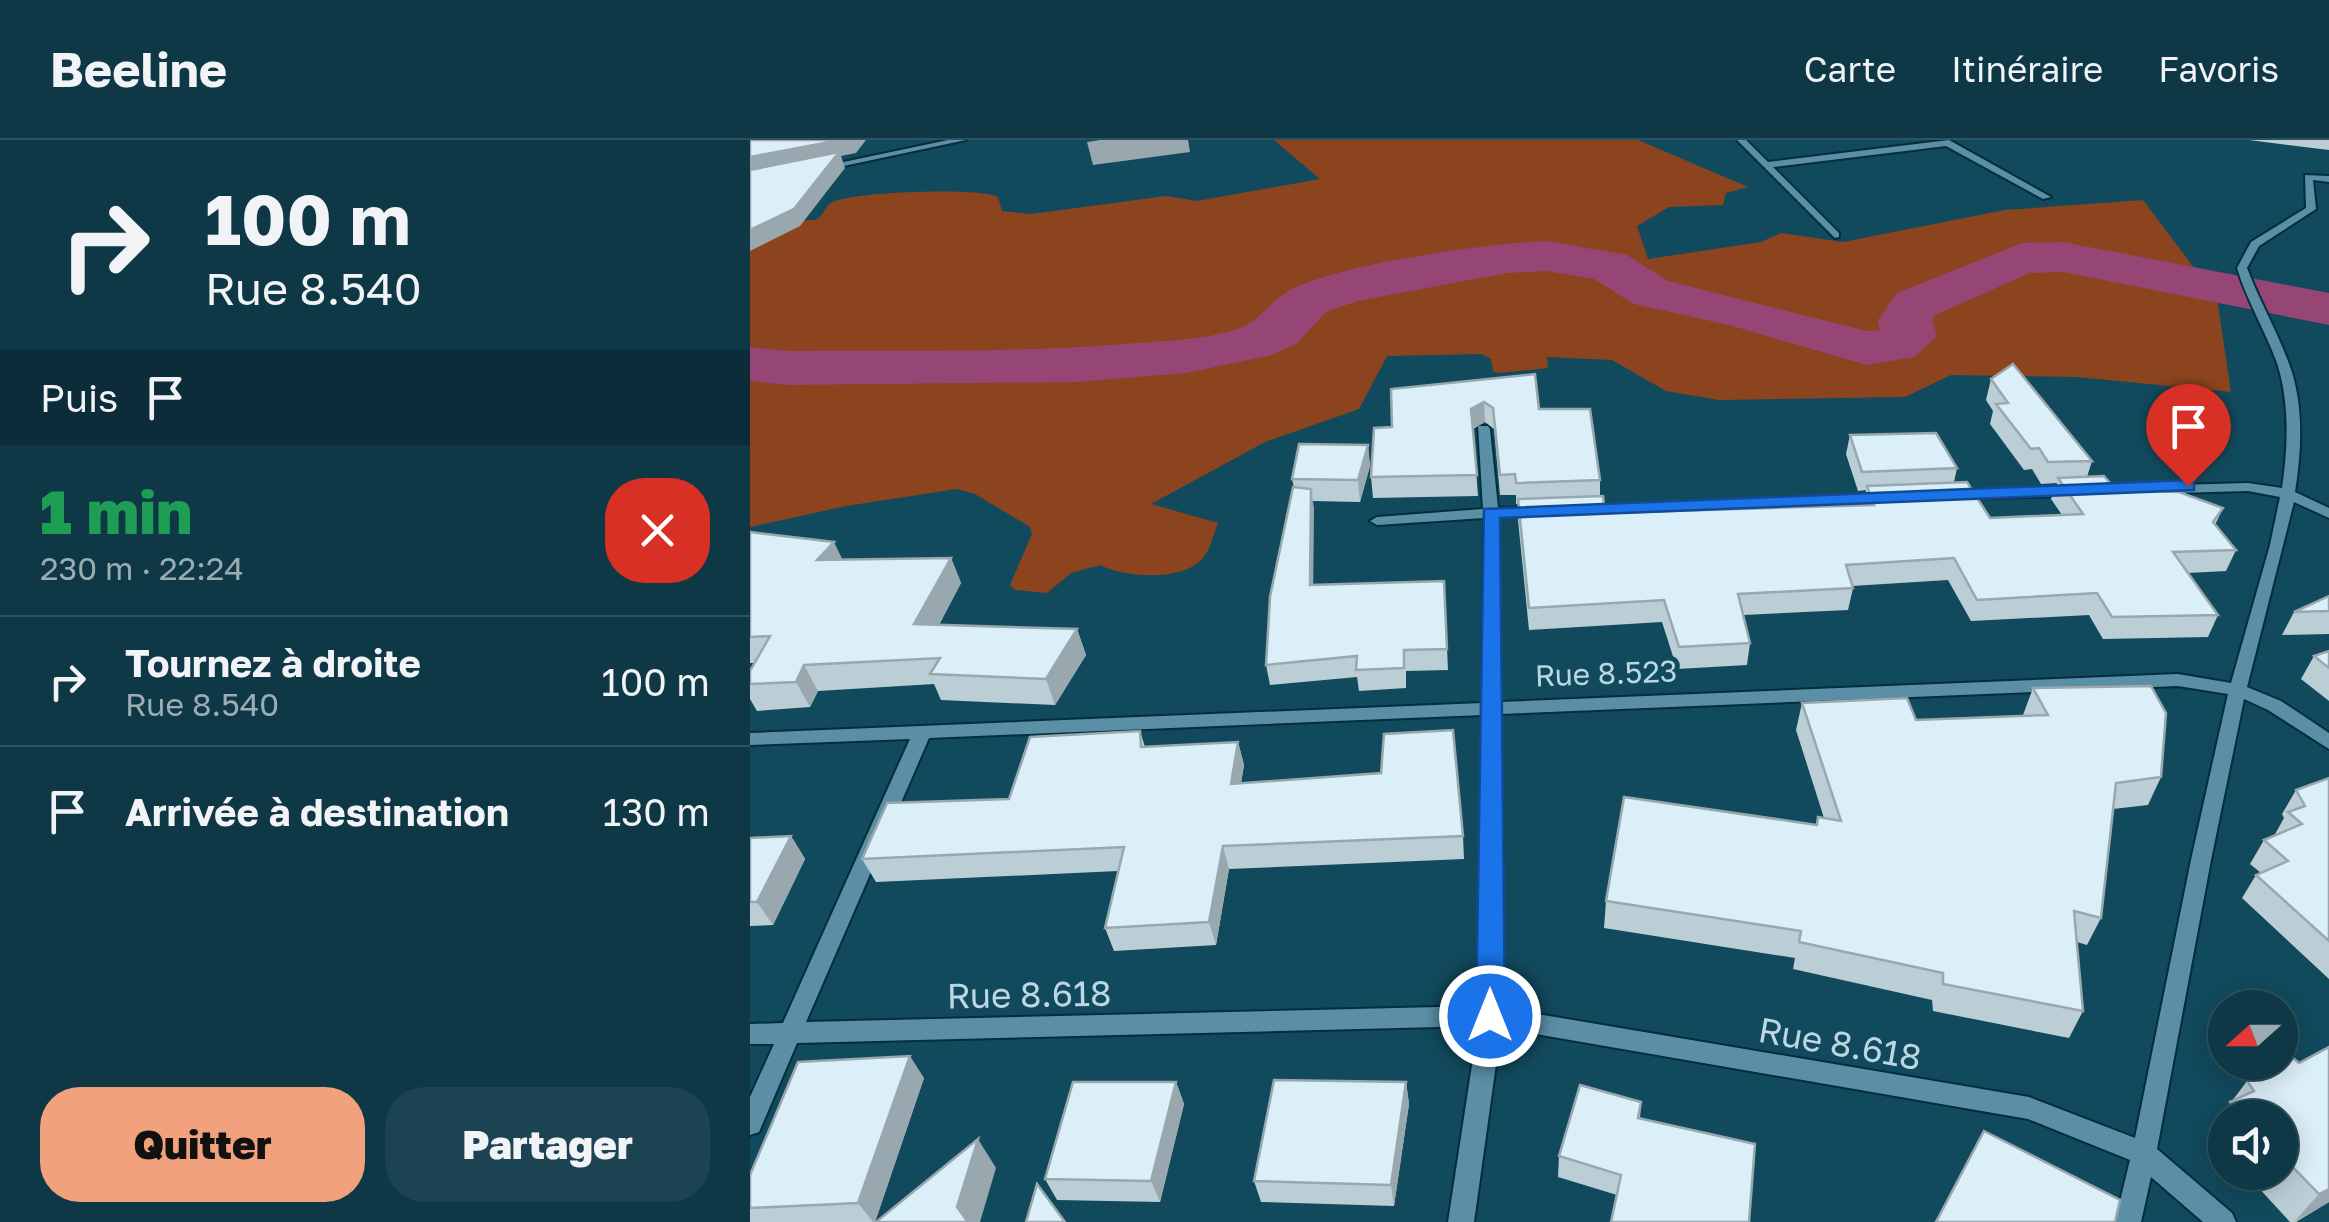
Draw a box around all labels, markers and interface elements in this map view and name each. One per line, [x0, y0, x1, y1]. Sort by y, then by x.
text: Beeline [50, 40, 227, 98]
text: Carte [1804, 48, 1896, 90]
text: Itinéraire [1951, 48, 2103, 90]
text: Favoris [2158, 48, 2279, 90]
text: 100 m [205, 176, 411, 260]
icon: right [40, 180, 170, 310]
text: Rue 8.540 [205, 261, 422, 315]
icon: arrive [138, 370, 193, 425]
text: Puis [40, 375, 118, 420]
pin [2146, 384, 2231, 487]
icon: arrive [2161, 399, 2216, 454]
text: 1 min [40, 475, 192, 547]
button: close [605, 478, 710, 583]
text: 230 m · 22:24 [40, 549, 244, 587]
text: Tournez à droite [125, 640, 421, 685]
street label: Rue 8.523 [1534, 653, 1678, 693]
icon: right [40, 654, 95, 709]
text: 100 m [601, 659, 710, 704]
text: Rue 8.540 [125, 685, 279, 723]
icon: arrive [40, 784, 95, 839]
text: Arrivée à destination [125, 789, 509, 834]
text: 130 m [603, 789, 710, 834]
position arrow [1438, 964, 1542, 1068]
street label: Rue 8.618 [946, 972, 1112, 1016]
north arrow [2208, 990, 2298, 1080]
map controls [2208, 990, 2298, 1190]
street label: Rue 8.618 [1755, 1008, 1925, 1078]
button: Quitter [40, 1087, 365, 1202]
button: Partager [385, 1087, 710, 1202]
button: sound [2208, 1100, 2298, 1190]

